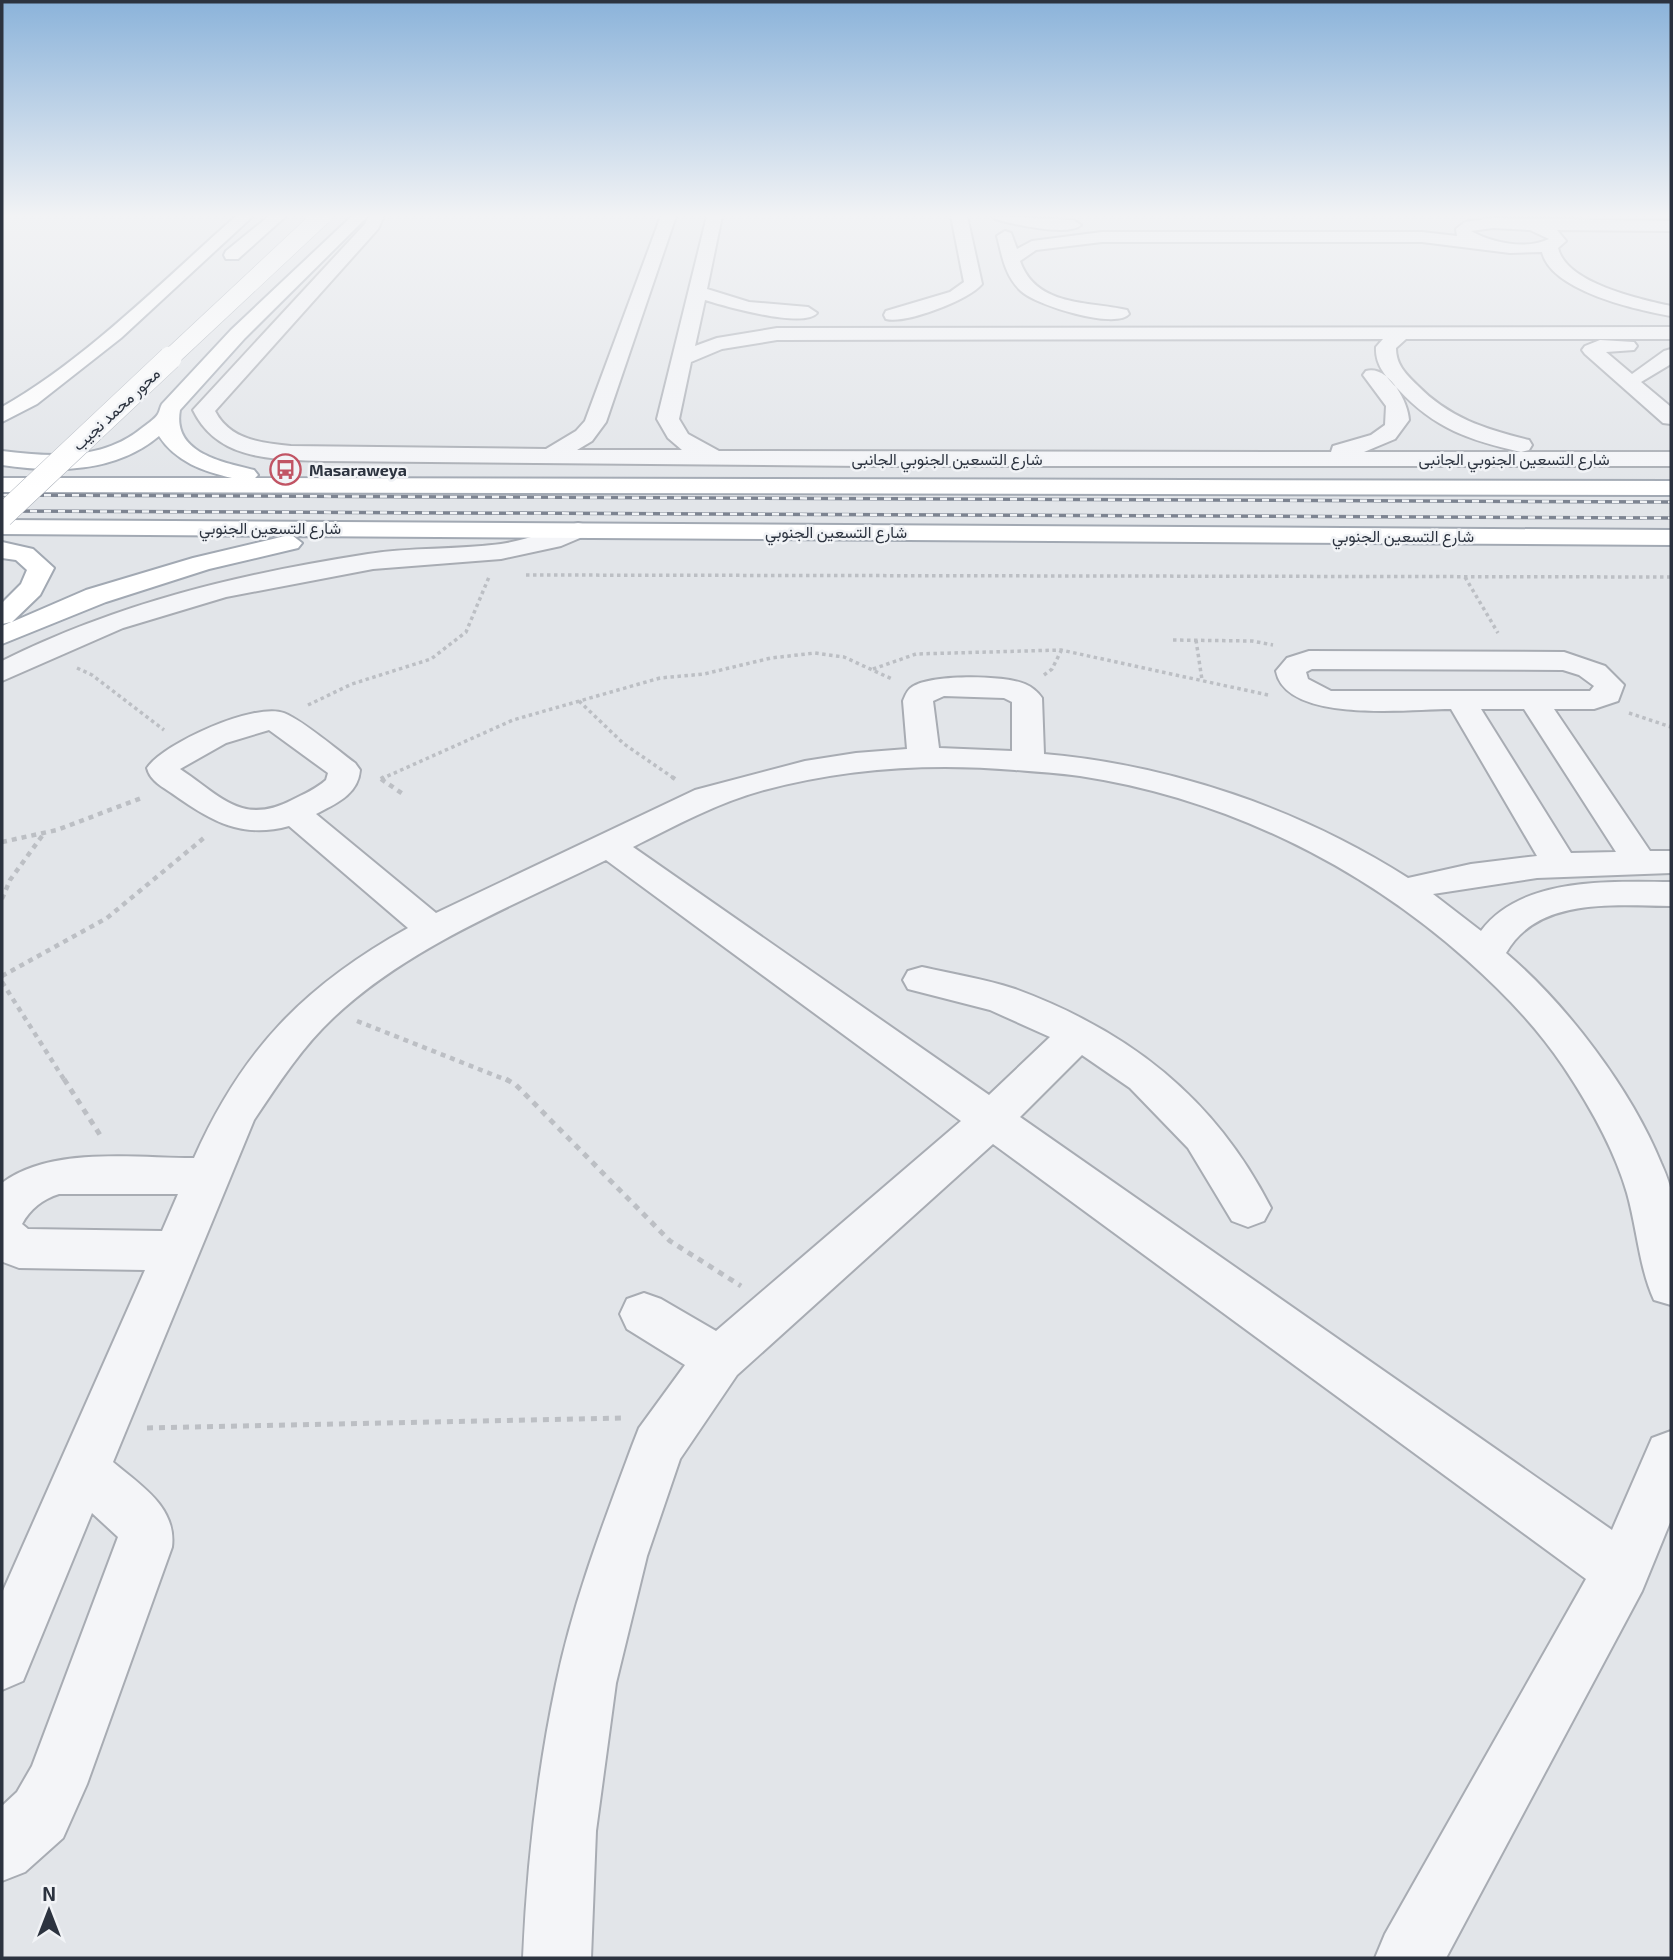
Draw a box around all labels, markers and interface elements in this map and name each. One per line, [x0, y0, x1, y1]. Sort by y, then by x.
street label: محور محمد نجيب [68, 363, 165, 455]
street label: شارع التسعين الجنوبي الجانبى [851, 449, 1043, 473]
street label: شارع التسعين الجنوبي الجانبى [1418, 449, 1610, 473]
bus stop icon: Masaraweya [269, 453, 303, 487]
place label: Masaraweya [309, 460, 407, 480]
street label: شارع التسعين الجنوبي [199, 518, 341, 542]
street label: شارع التسعين الجنوبي [765, 522, 907, 546]
street label: شارع التسعين الجنوبي [1332, 526, 1474, 550]
north arrow [14, 1876, 84, 1946]
text: N [42, 1882, 56, 1905]

